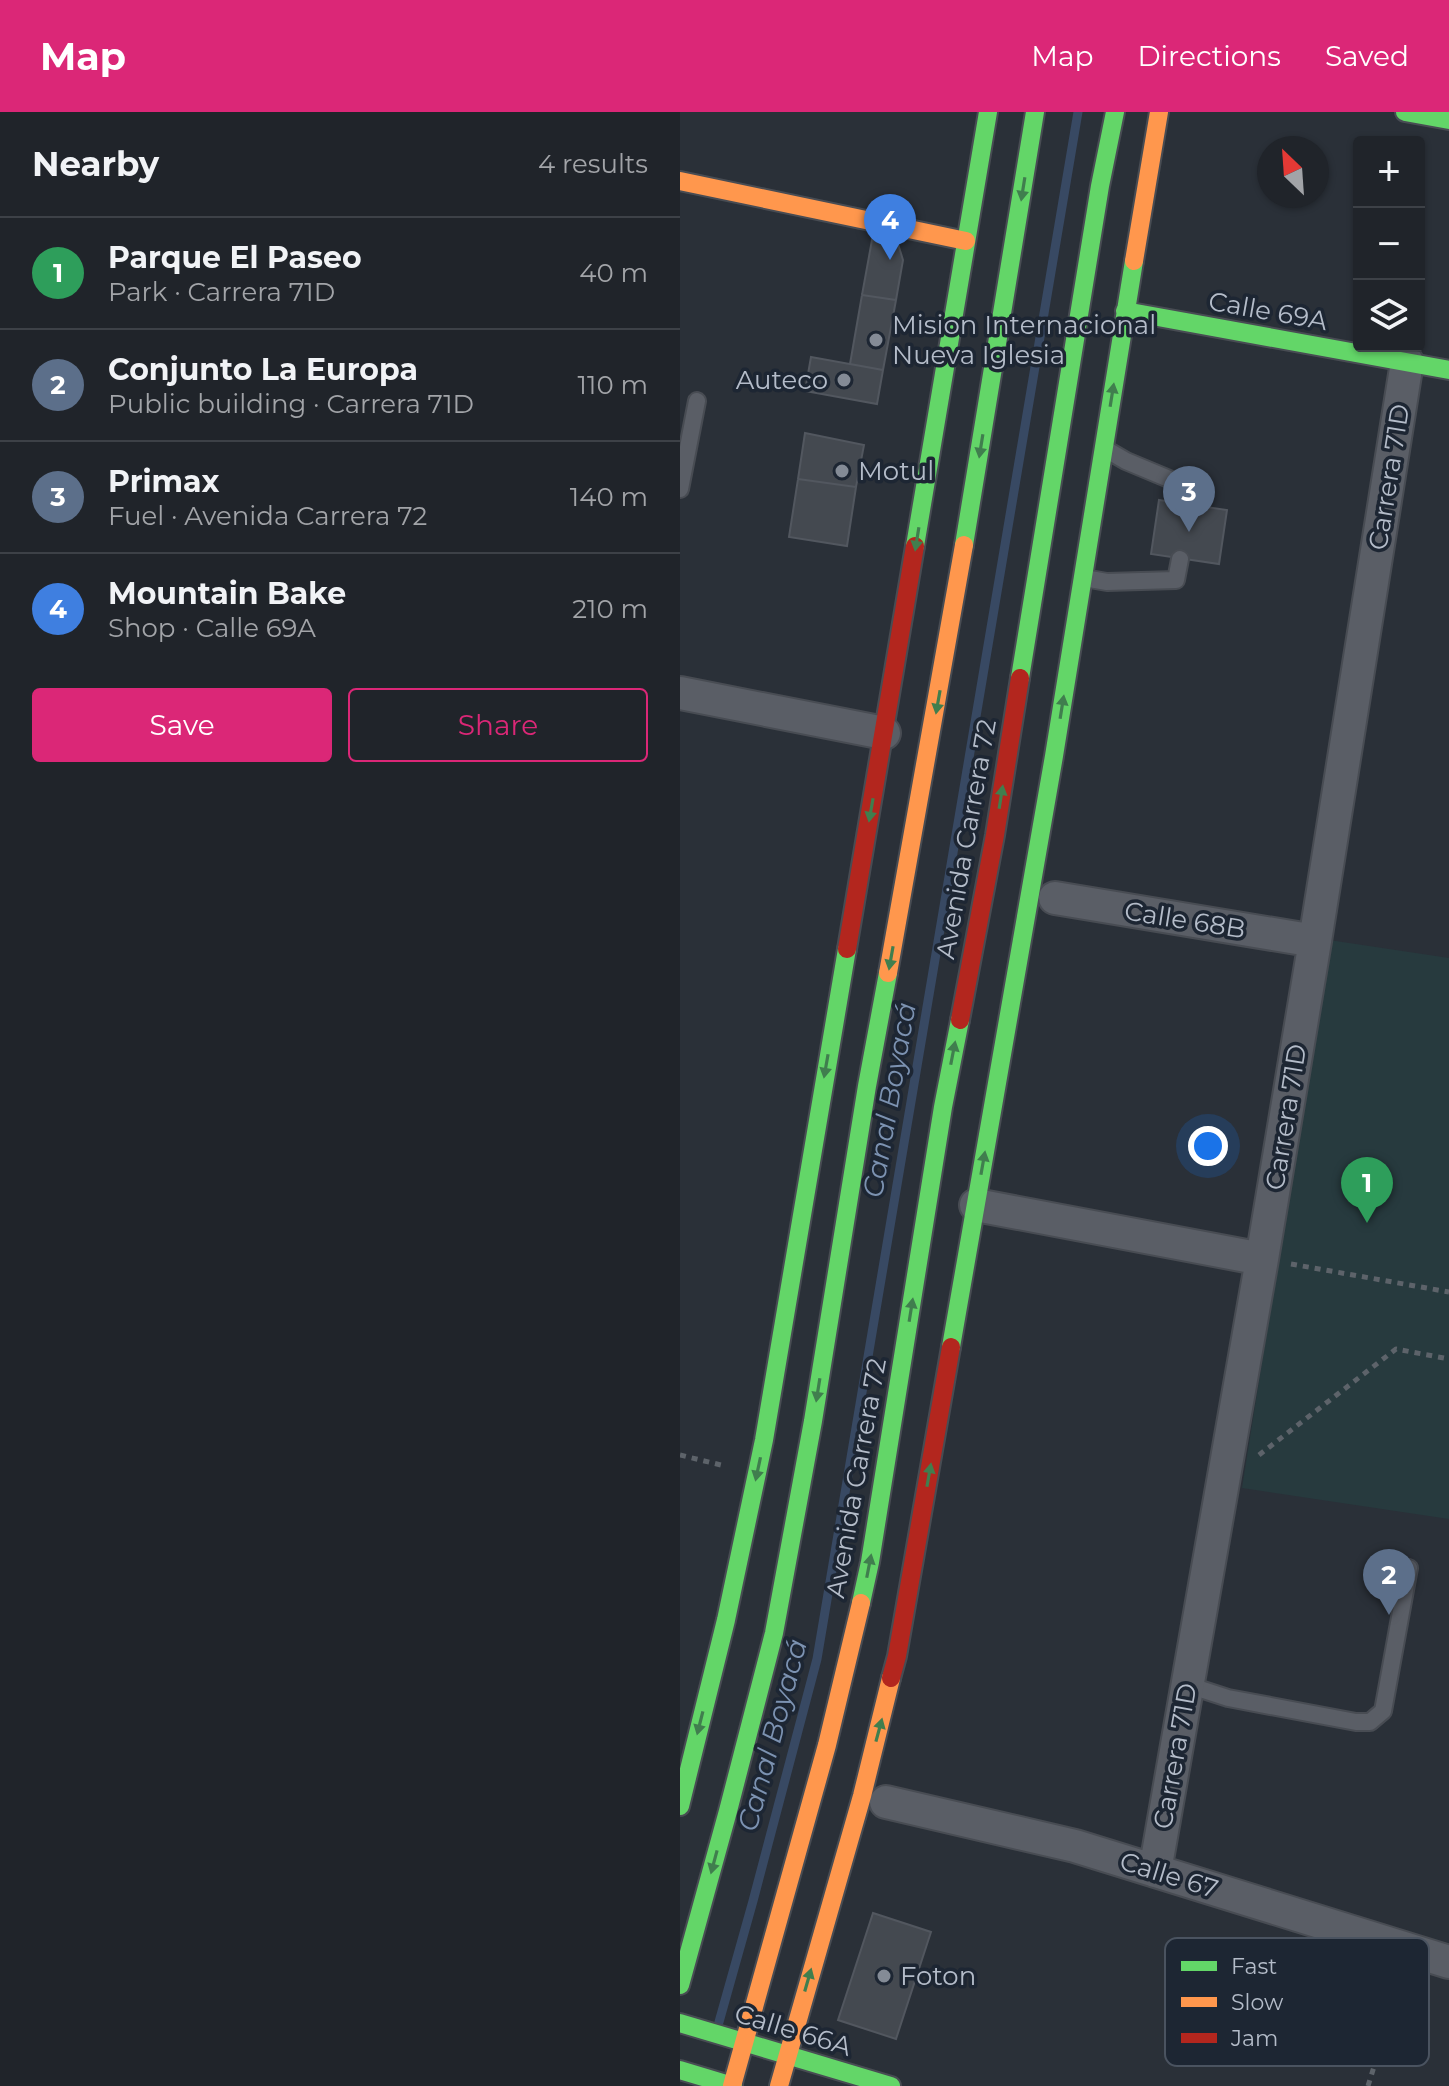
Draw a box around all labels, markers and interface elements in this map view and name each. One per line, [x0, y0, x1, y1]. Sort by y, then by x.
text: Map [40, 33, 126, 80]
text: Map [1031, 39, 1093, 73]
text: Directions [1137, 39, 1281, 73]
text: Saved [1325, 39, 1409, 73]
north arrow [1257, 136, 1329, 208]
map controls [1353, 136, 1425, 352]
button: + [1353, 136, 1425, 208]
text: Nearby [32, 143, 159, 185]
text: 4 results [538, 148, 648, 180]
one-way arrow [1016, 177, 1029, 202]
pin: 4 [864, 194, 916, 260]
button: − [1353, 208, 1425, 280]
text: Parque El Paseo [108, 239, 362, 276]
text: 1 [53, 257, 63, 289]
text: 40 m [579, 257, 648, 289]
text: Park · Carrera 71D [108, 276, 335, 308]
button: layers [1353, 280, 1425, 352]
street label: Calle 69A [1206, 285, 1330, 337]
place label: Mision Internacional Nueva Iglesia [892, 309, 1156, 371]
marker: Mision Internacional Nueva Iglesia [867, 331, 885, 349]
text: Conjunto La Europa [108, 351, 418, 388]
place label: Auteco [736, 364, 828, 396]
text: 2 [50, 369, 66, 401]
text: 110 m [578, 369, 648, 401]
marker: Auteco [835, 371, 853, 389]
one-way arrow [1106, 382, 1119, 407]
text: Public building · Carrera 71D [108, 388, 474, 420]
street label: Carrera 71D [1362, 402, 1416, 552]
one-way arrow [974, 433, 987, 458]
place label: Motul [858, 455, 934, 487]
marker: Motul [833, 462, 851, 480]
text: Primax [108, 463, 219, 500]
pin: 3 [1163, 466, 1215, 532]
text: 3 [50, 481, 66, 513]
text: 140 m [570, 481, 648, 513]
text: Fuel · Avenida Carrera 72 [108, 500, 427, 532]
one-way arrow [910, 527, 922, 552]
text: Mountain Bake [108, 575, 346, 612]
text: 4 [49, 593, 67, 625]
text: 210 m [572, 593, 648, 625]
text: Shop · Calle 69A [108, 612, 316, 644]
button: Save [32, 688, 332, 762]
button: Share [348, 688, 648, 762]
one-way arrow [931, 690, 943, 715]
one-way arrow [1056, 694, 1068, 719]
street label: Avenida Carrera 72 [929, 717, 1003, 961]
one-way arrow [995, 785, 1008, 810]
one-way arrow [864, 798, 877, 823]
street label: Calle 68B [1122, 895, 1248, 945]
one-way arrow [884, 945, 896, 970]
water label: Canal Boyacá [855, 1000, 923, 1200]
one-way arrow [948, 1040, 960, 1065]
street label: Carrera 71D [1259, 1042, 1313, 1192]
one-way arrow [820, 1054, 832, 1079]
your location [1188, 1126, 1228, 1166]
one-way arrow [977, 1150, 990, 1175]
pin: 1 [1341, 1157, 1393, 1223]
one-way arrow [905, 1297, 917, 1322]
street label: Avenida Carrera 72 [819, 1356, 893, 1600]
one-way arrow [811, 1378, 824, 1403]
one-way arrow [751, 1457, 763, 1482]
one-way arrow [923, 1462, 936, 1487]
pin: 2 [1363, 1549, 1415, 1615]
one-way arrow [863, 1553, 875, 1578]
water label: Canal Boyacá [730, 1635, 814, 1835]
street label: Carrera 71D [1146, 1681, 1204, 1831]
one-way arrow [694, 1711, 706, 1736]
one-way arrow [874, 1717, 886, 1742]
street label: Calle 67 [1116, 1845, 1222, 1905]
one-way arrow [707, 1851, 720, 1875]
legend [1165, 1938, 1429, 2066]
text: Fast [1231, 1953, 1277, 1980]
place label: Foton [900, 1960, 976, 1992]
one-way arrow [803, 1967, 815, 1992]
marker: Foton [875, 1967, 893, 1985]
text: Slow [1231, 1989, 1284, 2016]
street label: Calle 66A [731, 1997, 856, 2063]
text: Jam [1230, 2025, 1278, 2052]

